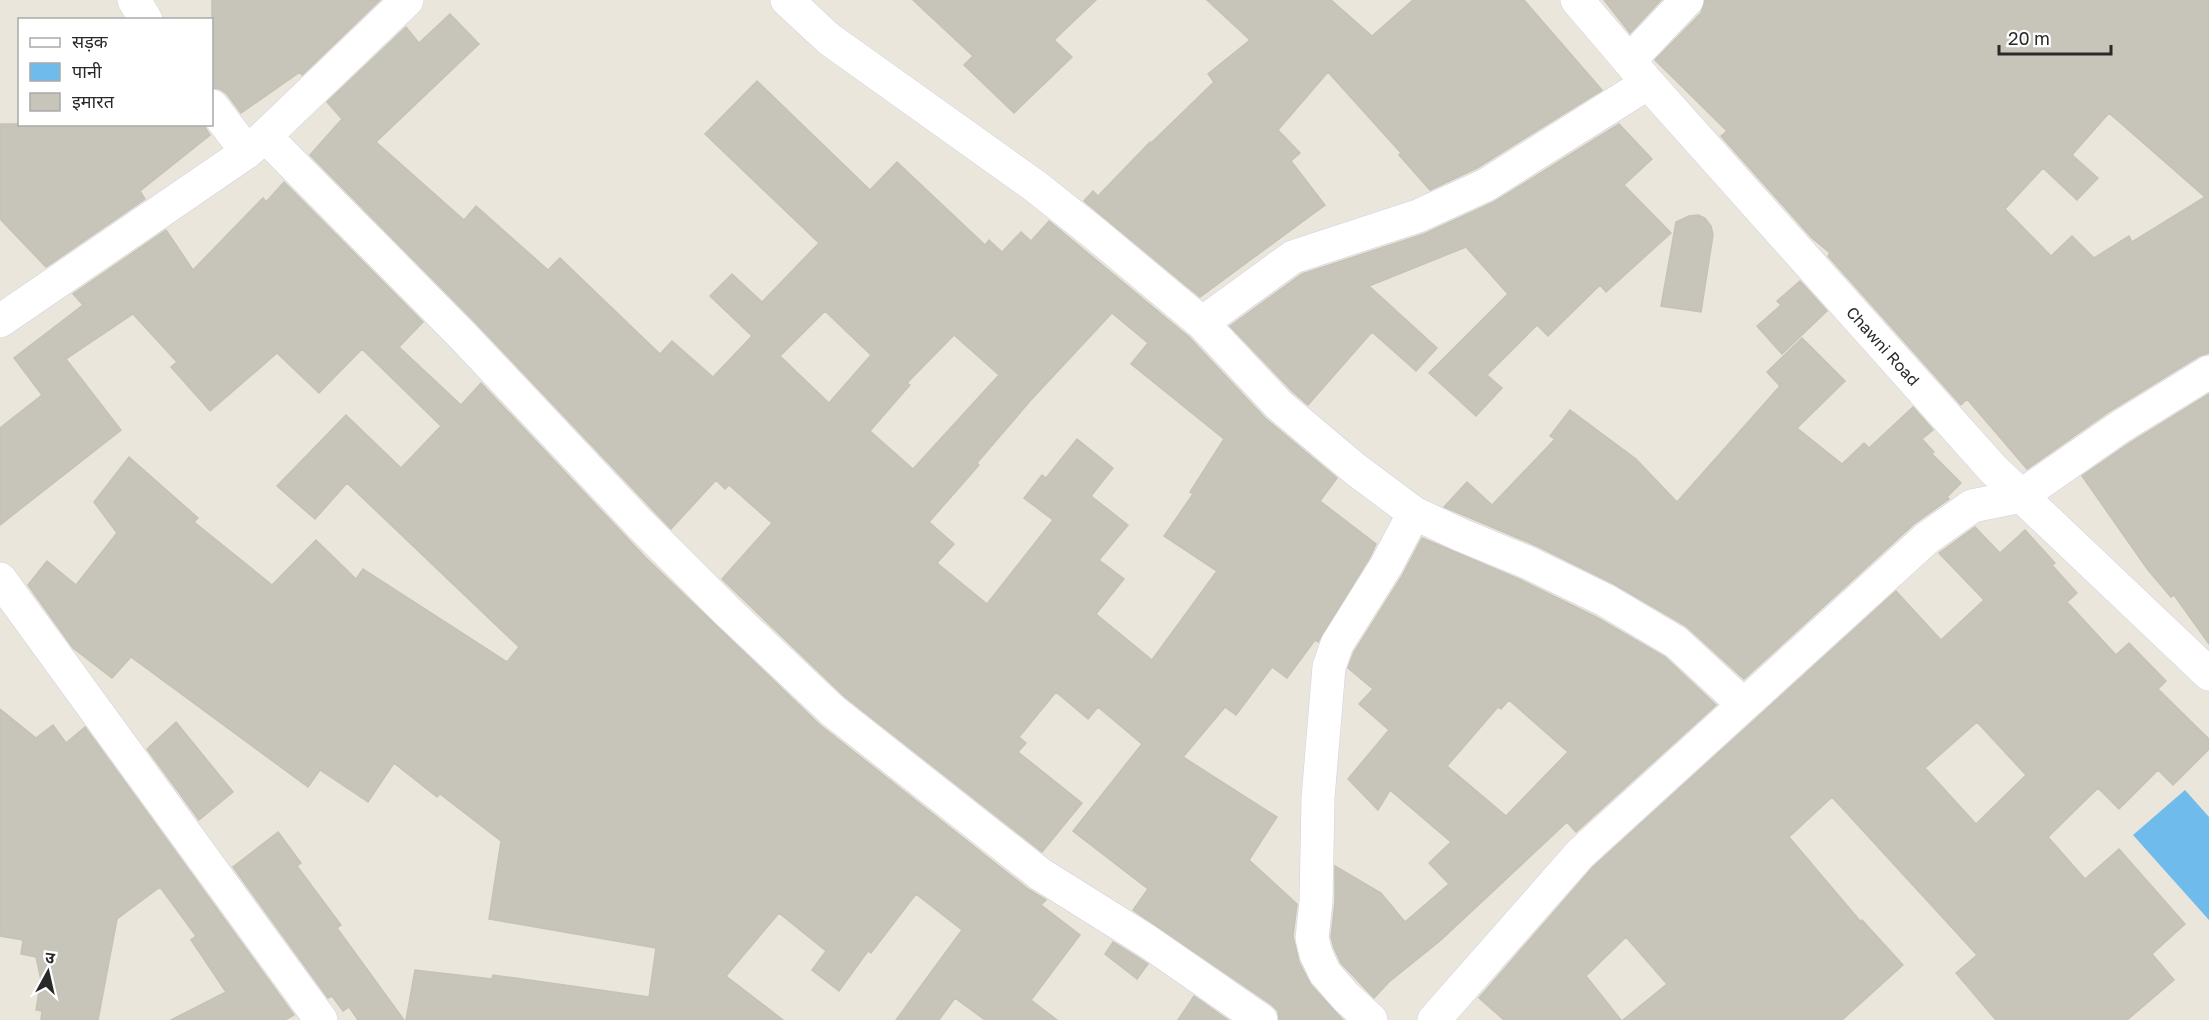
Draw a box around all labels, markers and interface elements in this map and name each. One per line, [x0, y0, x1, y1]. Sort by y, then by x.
legend [18, 18, 213, 126]
scale bar [1999, 18, 2112, 56]
text: 20 m [2008, 27, 2050, 49]
text: सड़क [72, 30, 109, 52]
text: पानी [72, 60, 102, 82]
text: इमारत [72, 90, 115, 112]
street label: Chawni Road [1842, 302, 1924, 390]
north arrow [18, 942, 78, 1002]
text: उ [44, 947, 57, 968]

